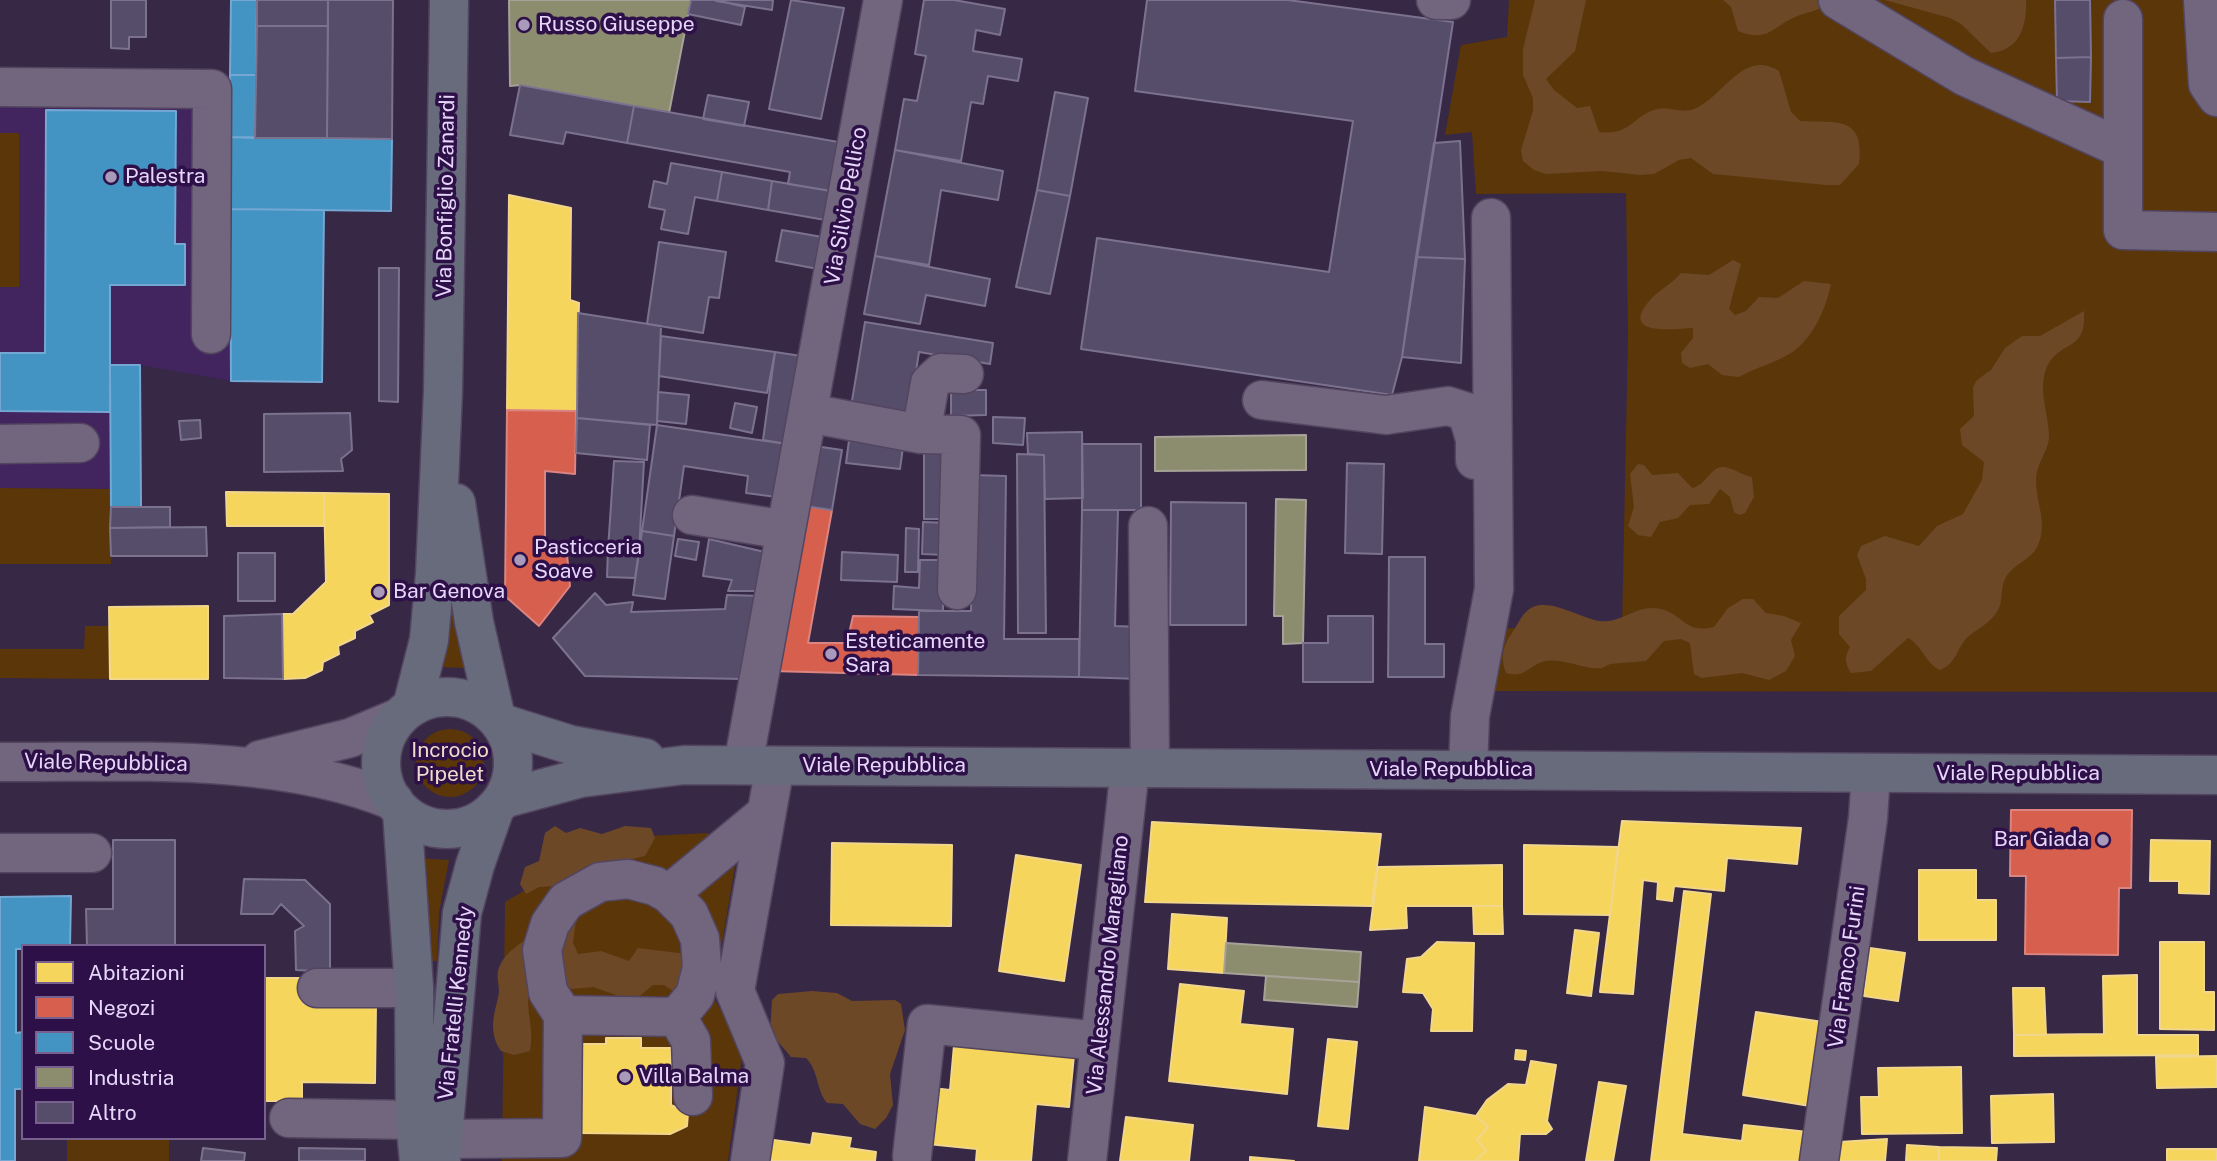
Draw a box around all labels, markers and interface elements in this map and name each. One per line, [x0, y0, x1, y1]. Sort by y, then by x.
place label: Russo Giuseppe [538, 12, 695, 38]
marker: Russo Giuseppe [516, 17, 532, 33]
street label: Via Bonfiglio Zanardi [432, 94, 460, 298]
street label: Via Silvio Pellico [820, 125, 872, 287]
place label: Palestra [125, 164, 205, 190]
marker: Palestra [103, 169, 119, 185]
place label: Pasticceria Soave [534, 535, 642, 585]
marker: Pasticceria Soave [512, 552, 528, 568]
place label: Bar Genova [393, 579, 505, 605]
marker: Bar Genova [371, 584, 387, 600]
place label: Esteticamente Sara [845, 629, 985, 679]
marker: Esteticamente Sara [823, 646, 839, 662]
park label: Incrocio Pipelet [411, 738, 489, 788]
street label: Viale Repubblica [24, 749, 188, 777]
street label: Viale Repubblica [802, 753, 966, 779]
street label: Viale Repubblica [1369, 757, 1533, 783]
street label: Viale Repubblica [1936, 761, 2100, 787]
place label: Bar Giada [1994, 827, 2089, 853]
marker: Bar Giada [2095, 832, 2111, 848]
street label: Via Alessandro Maragliano [1082, 834, 1134, 1096]
street label: Via Franco Furini [1823, 884, 1871, 1050]
street label: Via Fratelli Kennedy [433, 905, 479, 1101]
legend [21, 944, 266, 1140]
text: Abitazioni [88, 960, 185, 985]
text: Negozi [88, 995, 155, 1020]
text: Scuole [88, 1030, 155, 1055]
place label: Villa Balma [639, 1064, 749, 1090]
text: Industria [88, 1065, 174, 1090]
marker: Villa Balma [617, 1069, 633, 1085]
text: Altro [88, 1100, 137, 1125]

